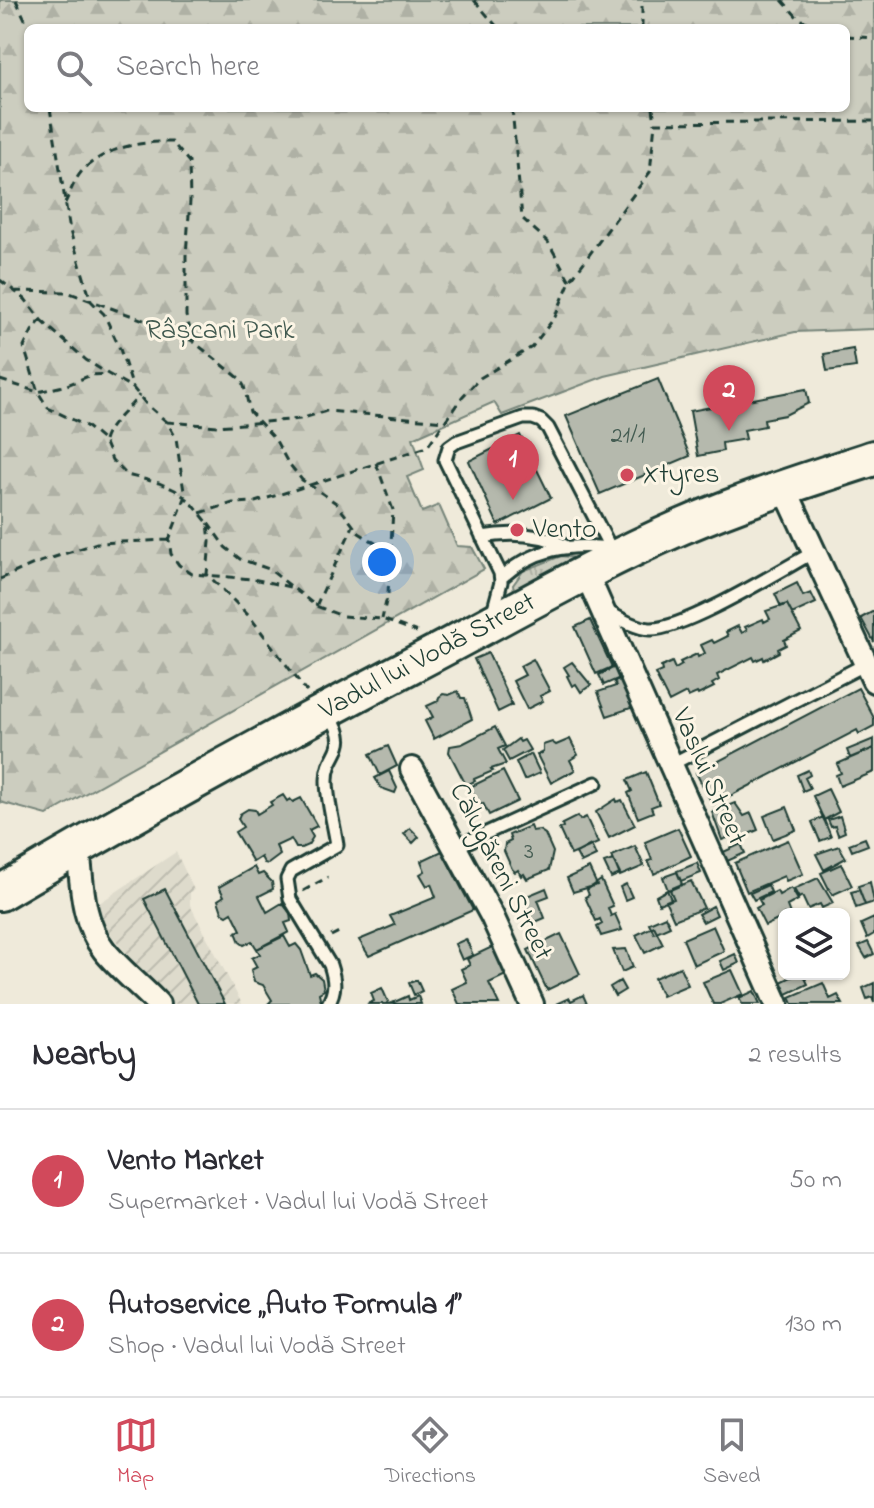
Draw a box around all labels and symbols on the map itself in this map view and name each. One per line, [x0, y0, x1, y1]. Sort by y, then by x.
park label: Râșcani Park [146, 311, 295, 352]
pin: 2 [703, 365, 755, 431]
house number: 21/1 [611, 419, 646, 454]
pin: 1 [487, 434, 539, 500]
place label: Xtyres [643, 455, 720, 496]
marker: Xtyres [618, 466, 636, 484]
place label: Vento [532, 510, 596, 551]
marker: Vento [508, 521, 526, 539]
your location [362, 542, 402, 582]
street label: Vadul lui Vodă Street [312, 583, 543, 732]
street label: Vaslui Street [659, 701, 756, 852]
street label: Călugăreni Street [438, 776, 562, 968]
house number: 3 [524, 835, 534, 870]

